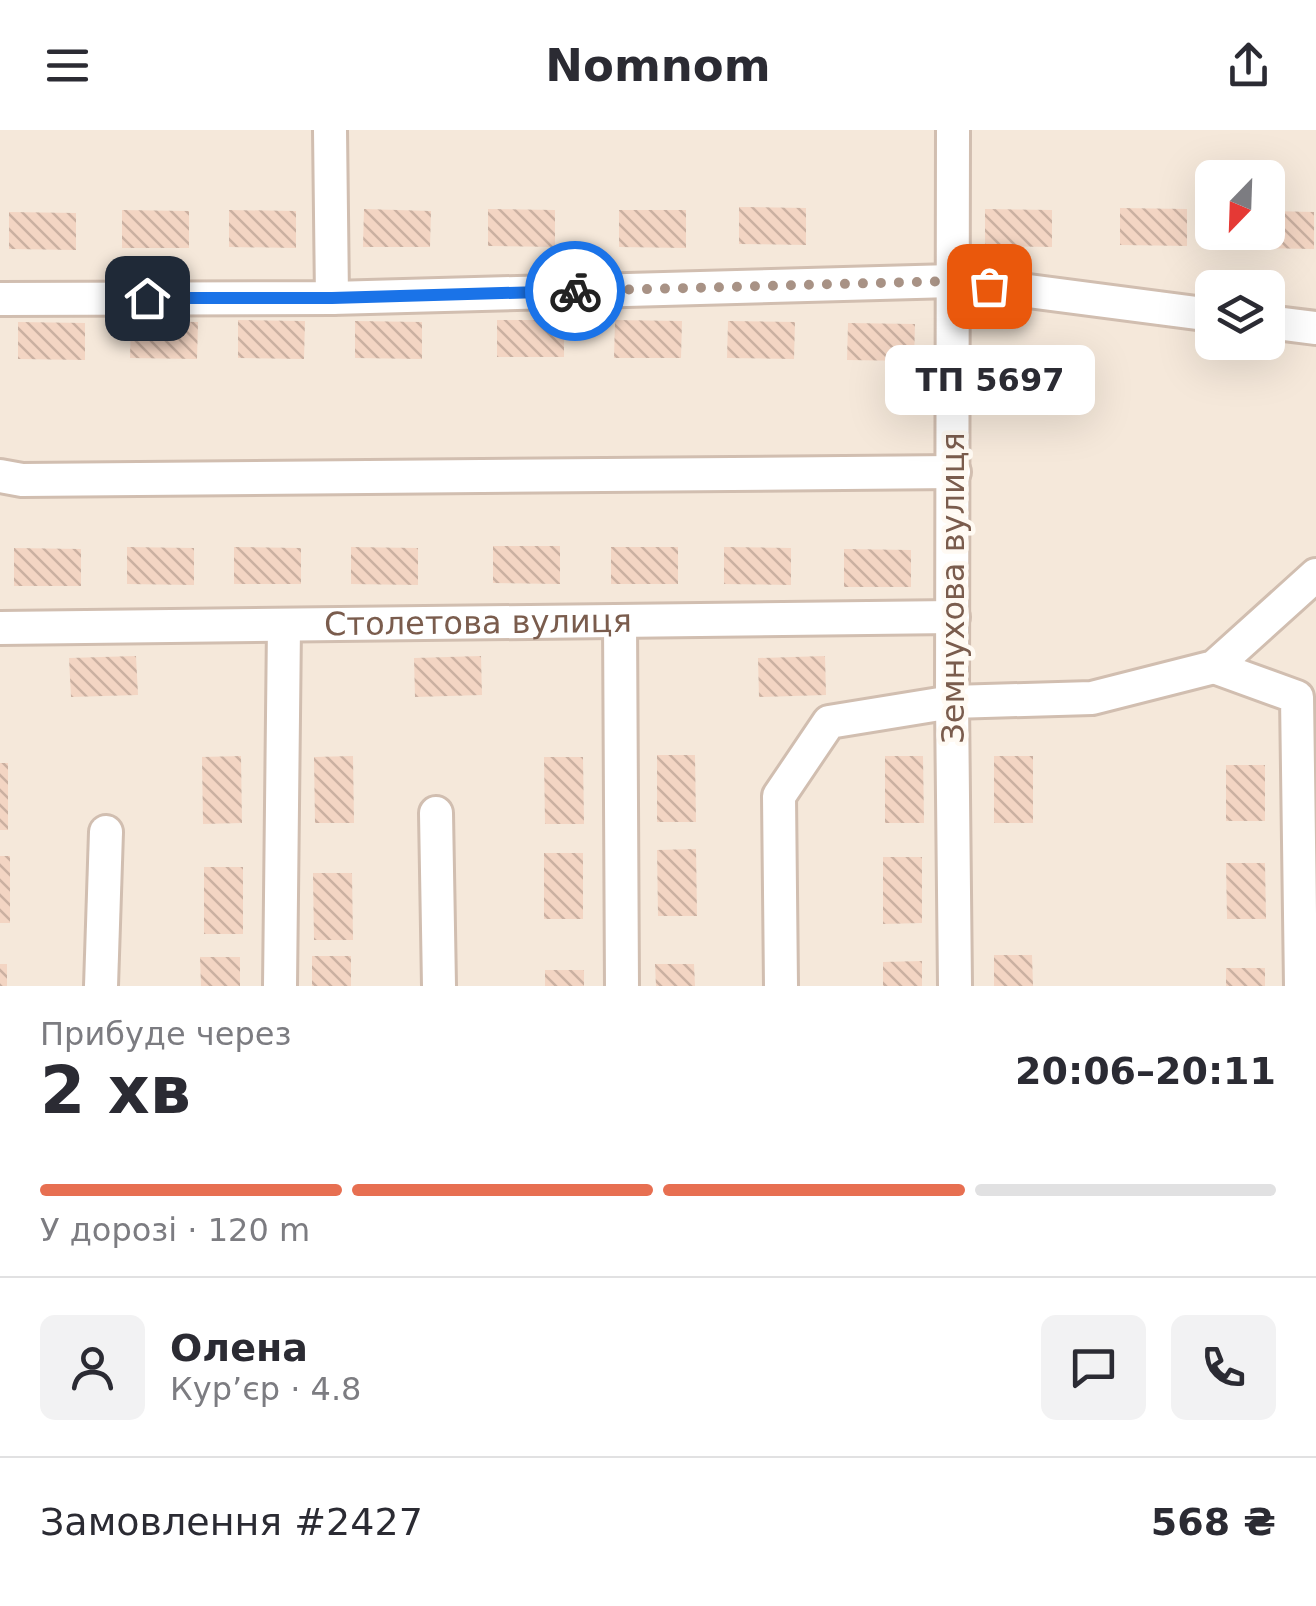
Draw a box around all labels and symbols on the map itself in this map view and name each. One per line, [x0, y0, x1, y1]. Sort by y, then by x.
north arrow [1195, 160, 1285, 250]
courier [525, 241, 625, 341]
pin [947, 244, 1032, 329]
pin [105, 256, 190, 341]
callout: ТП 5697 [884, 346, 1094, 416]
street label: Земнухова вулиця [934, 432, 972, 744]
street label: Столетова вулиця [324, 602, 632, 643]

